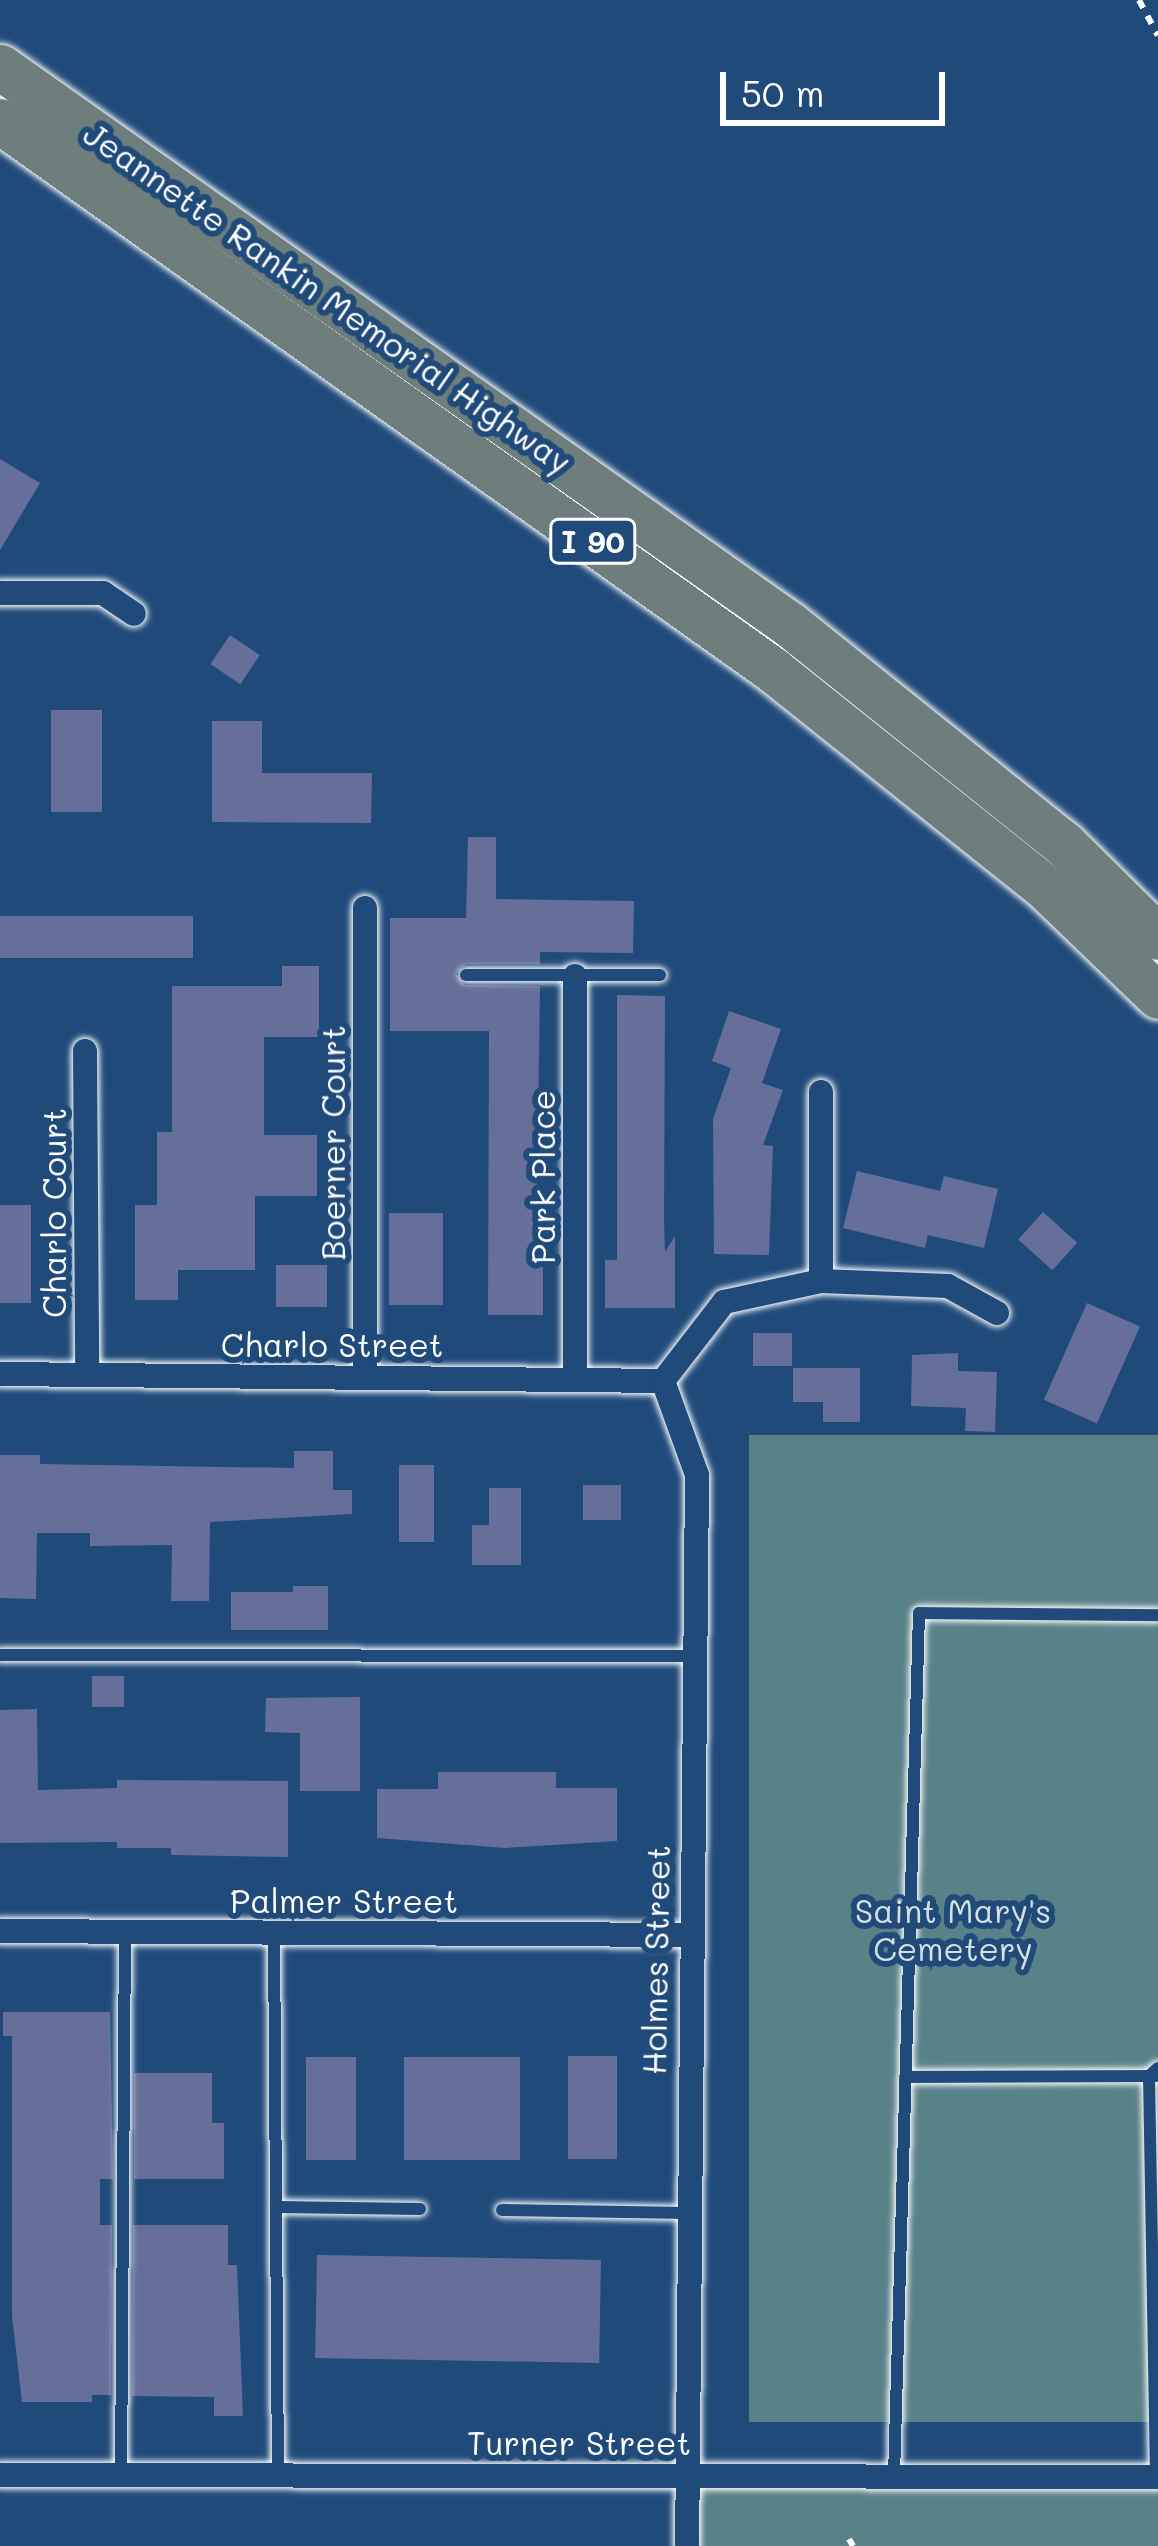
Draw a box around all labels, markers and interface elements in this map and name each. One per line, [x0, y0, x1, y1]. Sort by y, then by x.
scale bar [726, 48, 951, 122]
text: 50 m [741, 69, 824, 116]
street label: Jeannette Rankin Memorial Highway [77, 113, 579, 481]
road number: I 90 [548, 517, 638, 565]
street label: Boerner Court [312, 1025, 352, 1261]
street label: Park Place [522, 1090, 562, 1264]
street label: Charlo Court [33, 1108, 73, 1318]
street label: Charlo Street [221, 1324, 443, 1364]
street label: Holmes Street [633, 1845, 677, 2075]
street label: Palmer Street [230, 1880, 458, 1920]
park label: Saint Mary's Cemetery [855, 1890, 1051, 1968]
street label: Turner Street [467, 2422, 691, 2462]

